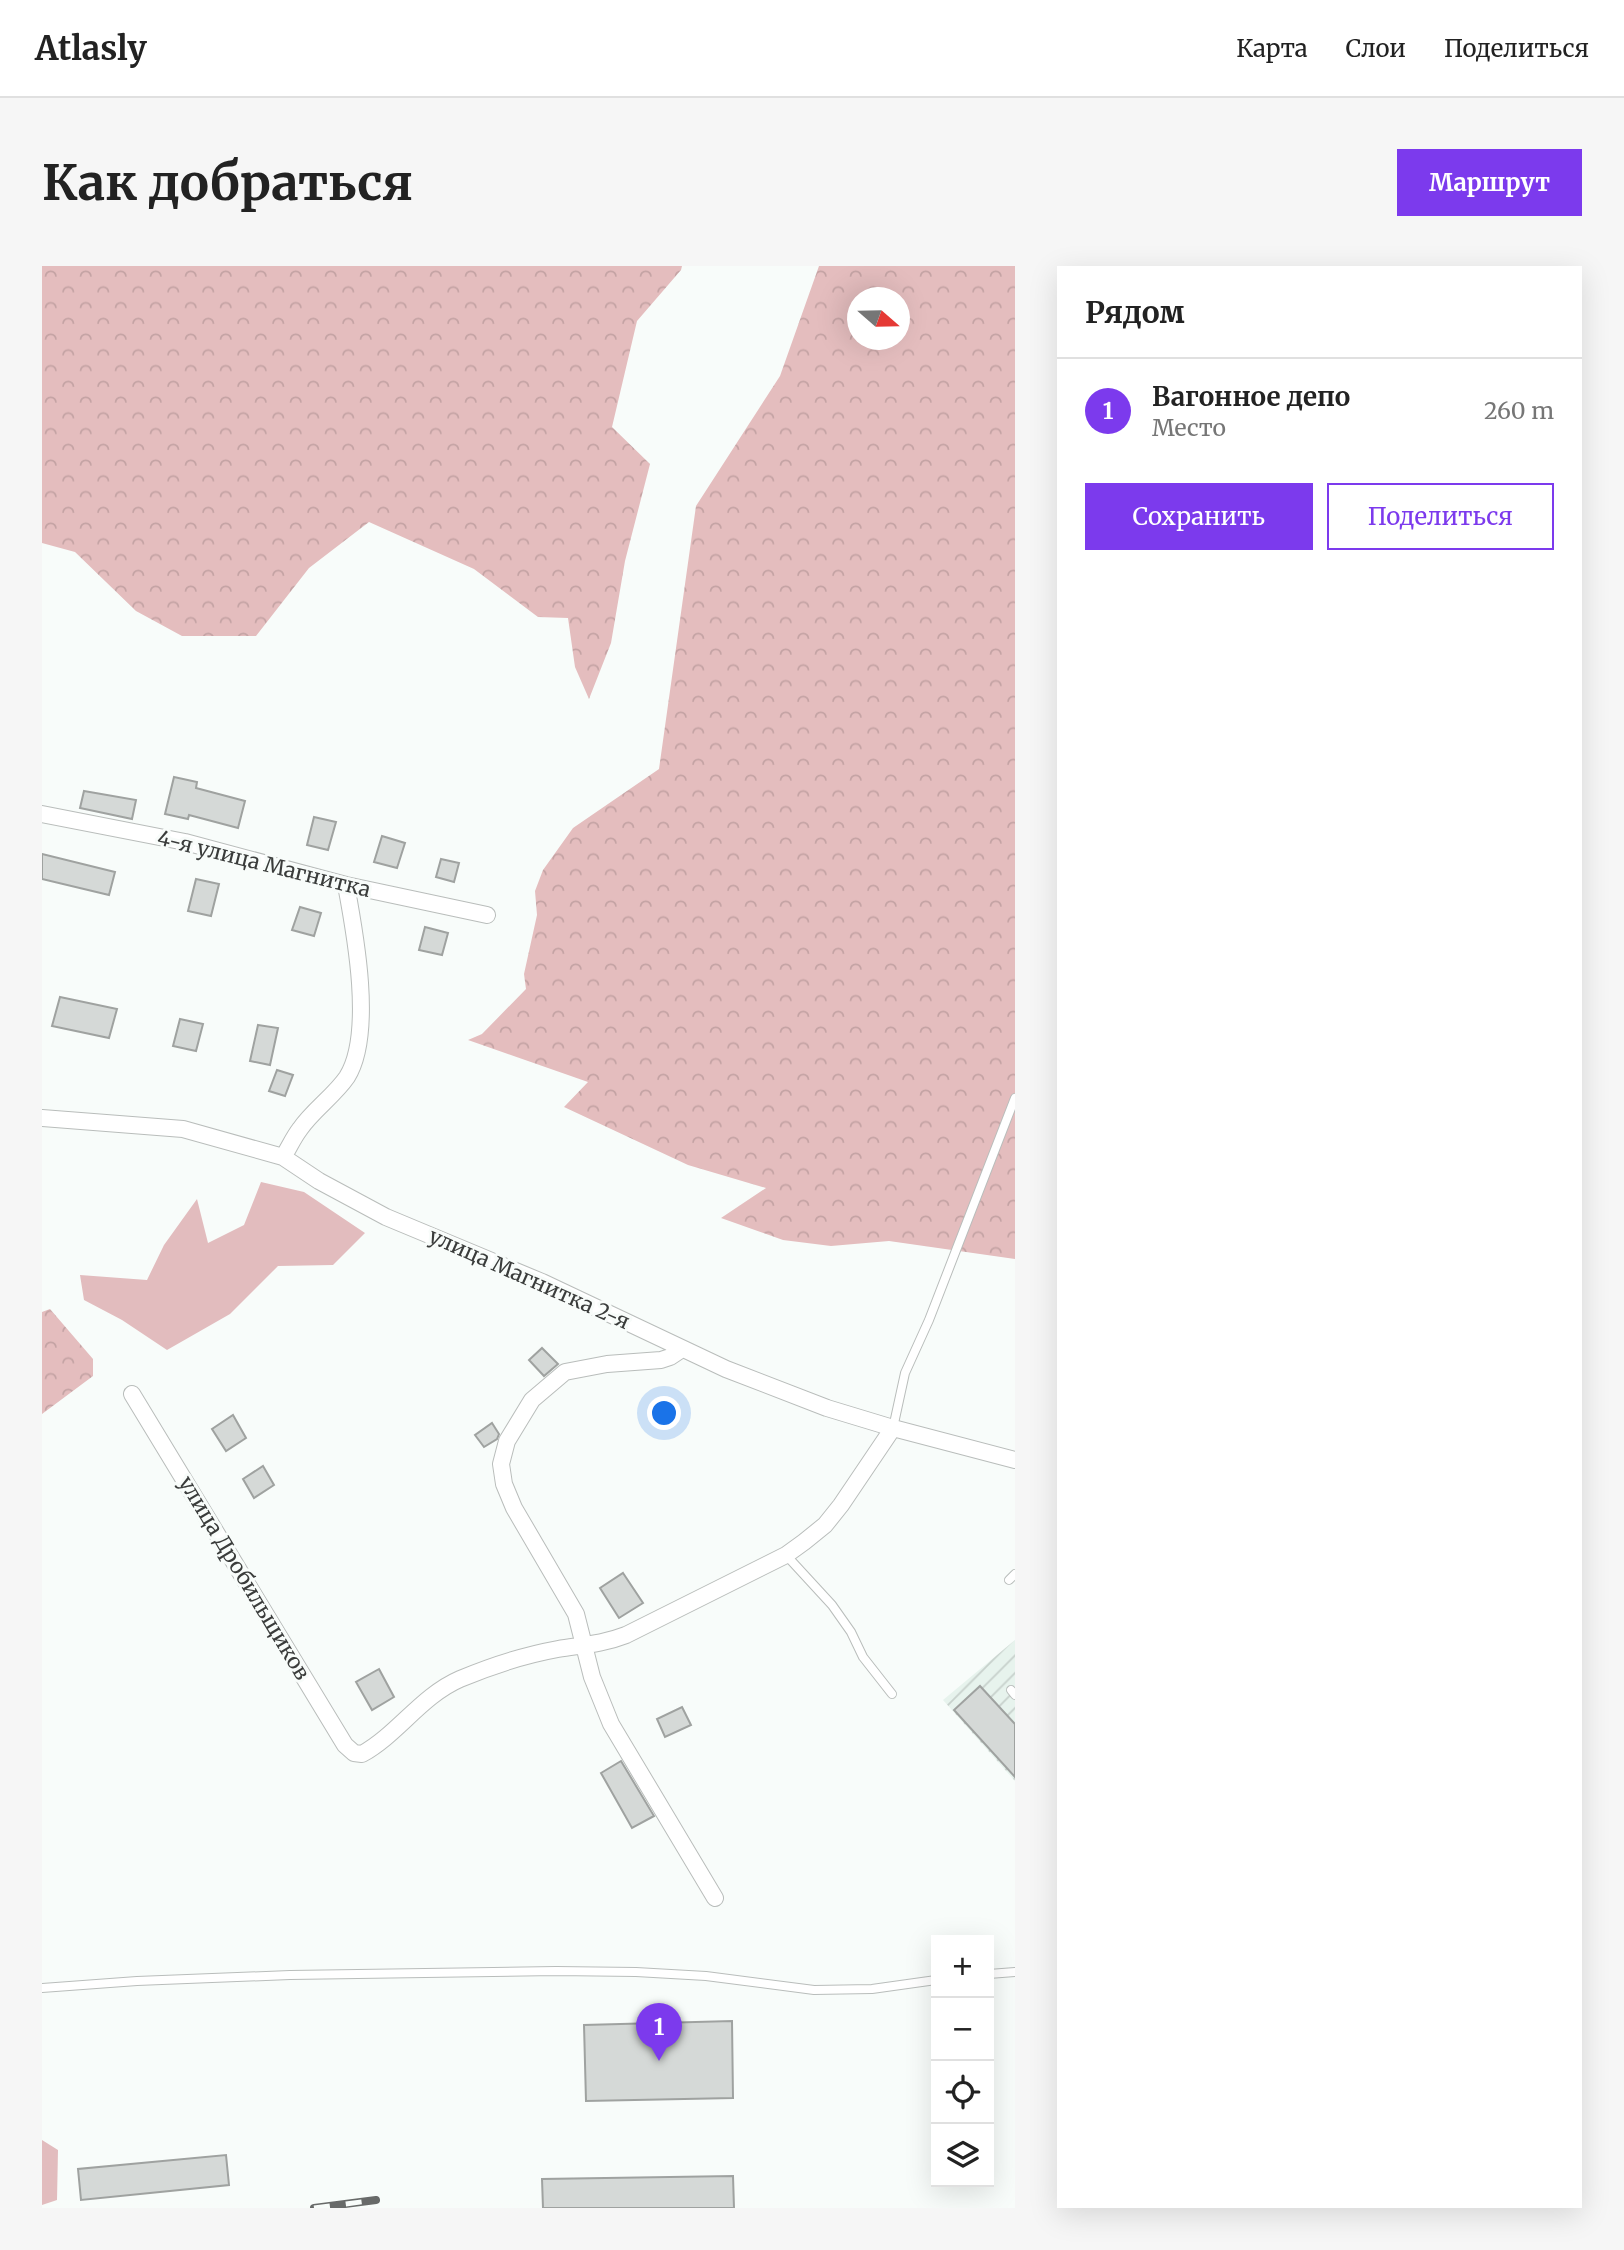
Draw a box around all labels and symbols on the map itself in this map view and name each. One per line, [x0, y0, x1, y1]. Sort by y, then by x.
north arrow [847, 287, 910, 350]
street label: 4-я улица Магнитка [155, 824, 373, 903]
street label: улица Магнитка 2-я [425, 1222, 634, 1335]
your location [647, 1396, 681, 1430]
street label: улица Дробильщиков [173, 1471, 316, 1685]
pin: 1 [636, 2003, 682, 2061]

